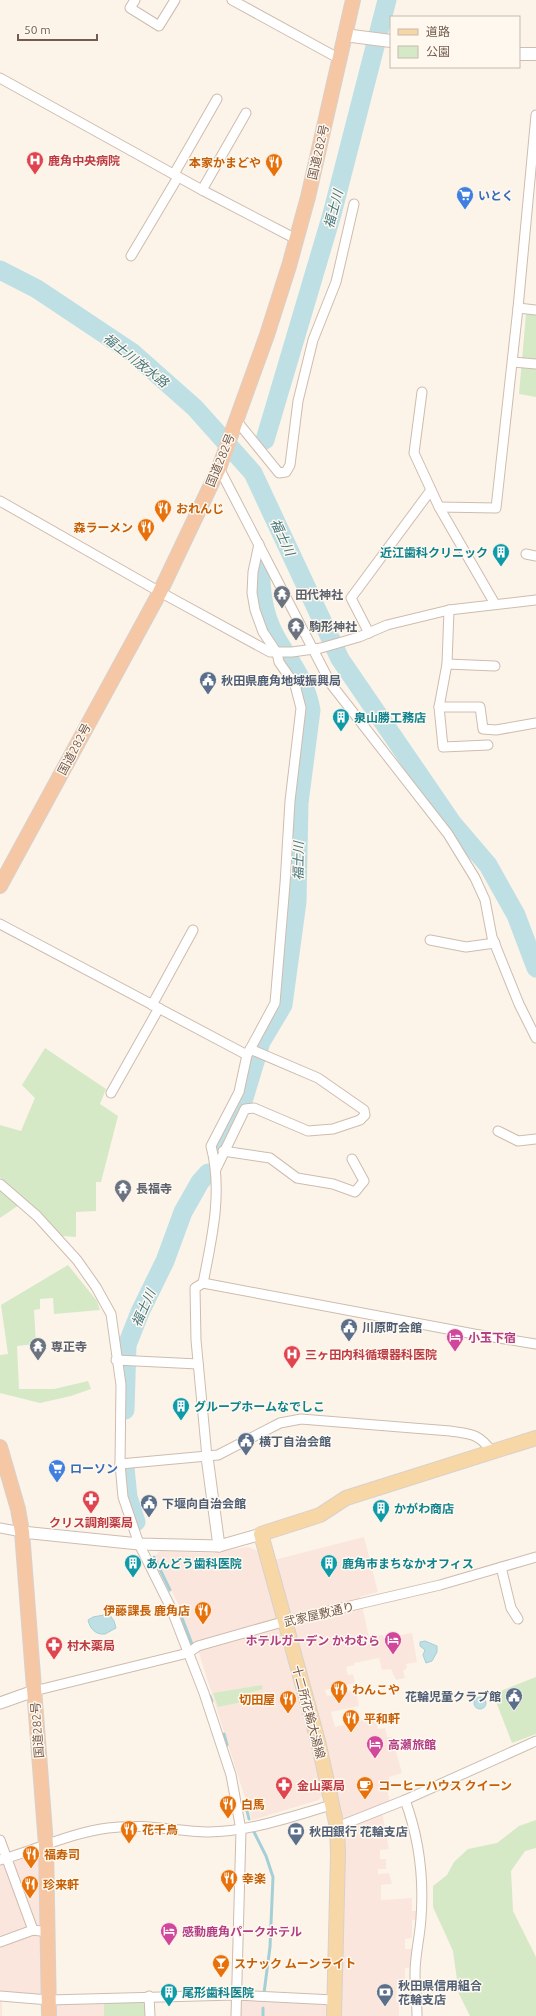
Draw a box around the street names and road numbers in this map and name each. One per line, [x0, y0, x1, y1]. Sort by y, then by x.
street label: 国道282号 [305, 123, 331, 181]
street label: 国道282号 [203, 431, 237, 489]
street label: 国道282号 [55, 721, 93, 777]
street label: 武家屋敷通り [282, 1600, 356, 1628]
street label: 十二所花輪大湯線 [290, 1664, 328, 1760]
street label: 国道282号 [29, 1701, 45, 1759]

